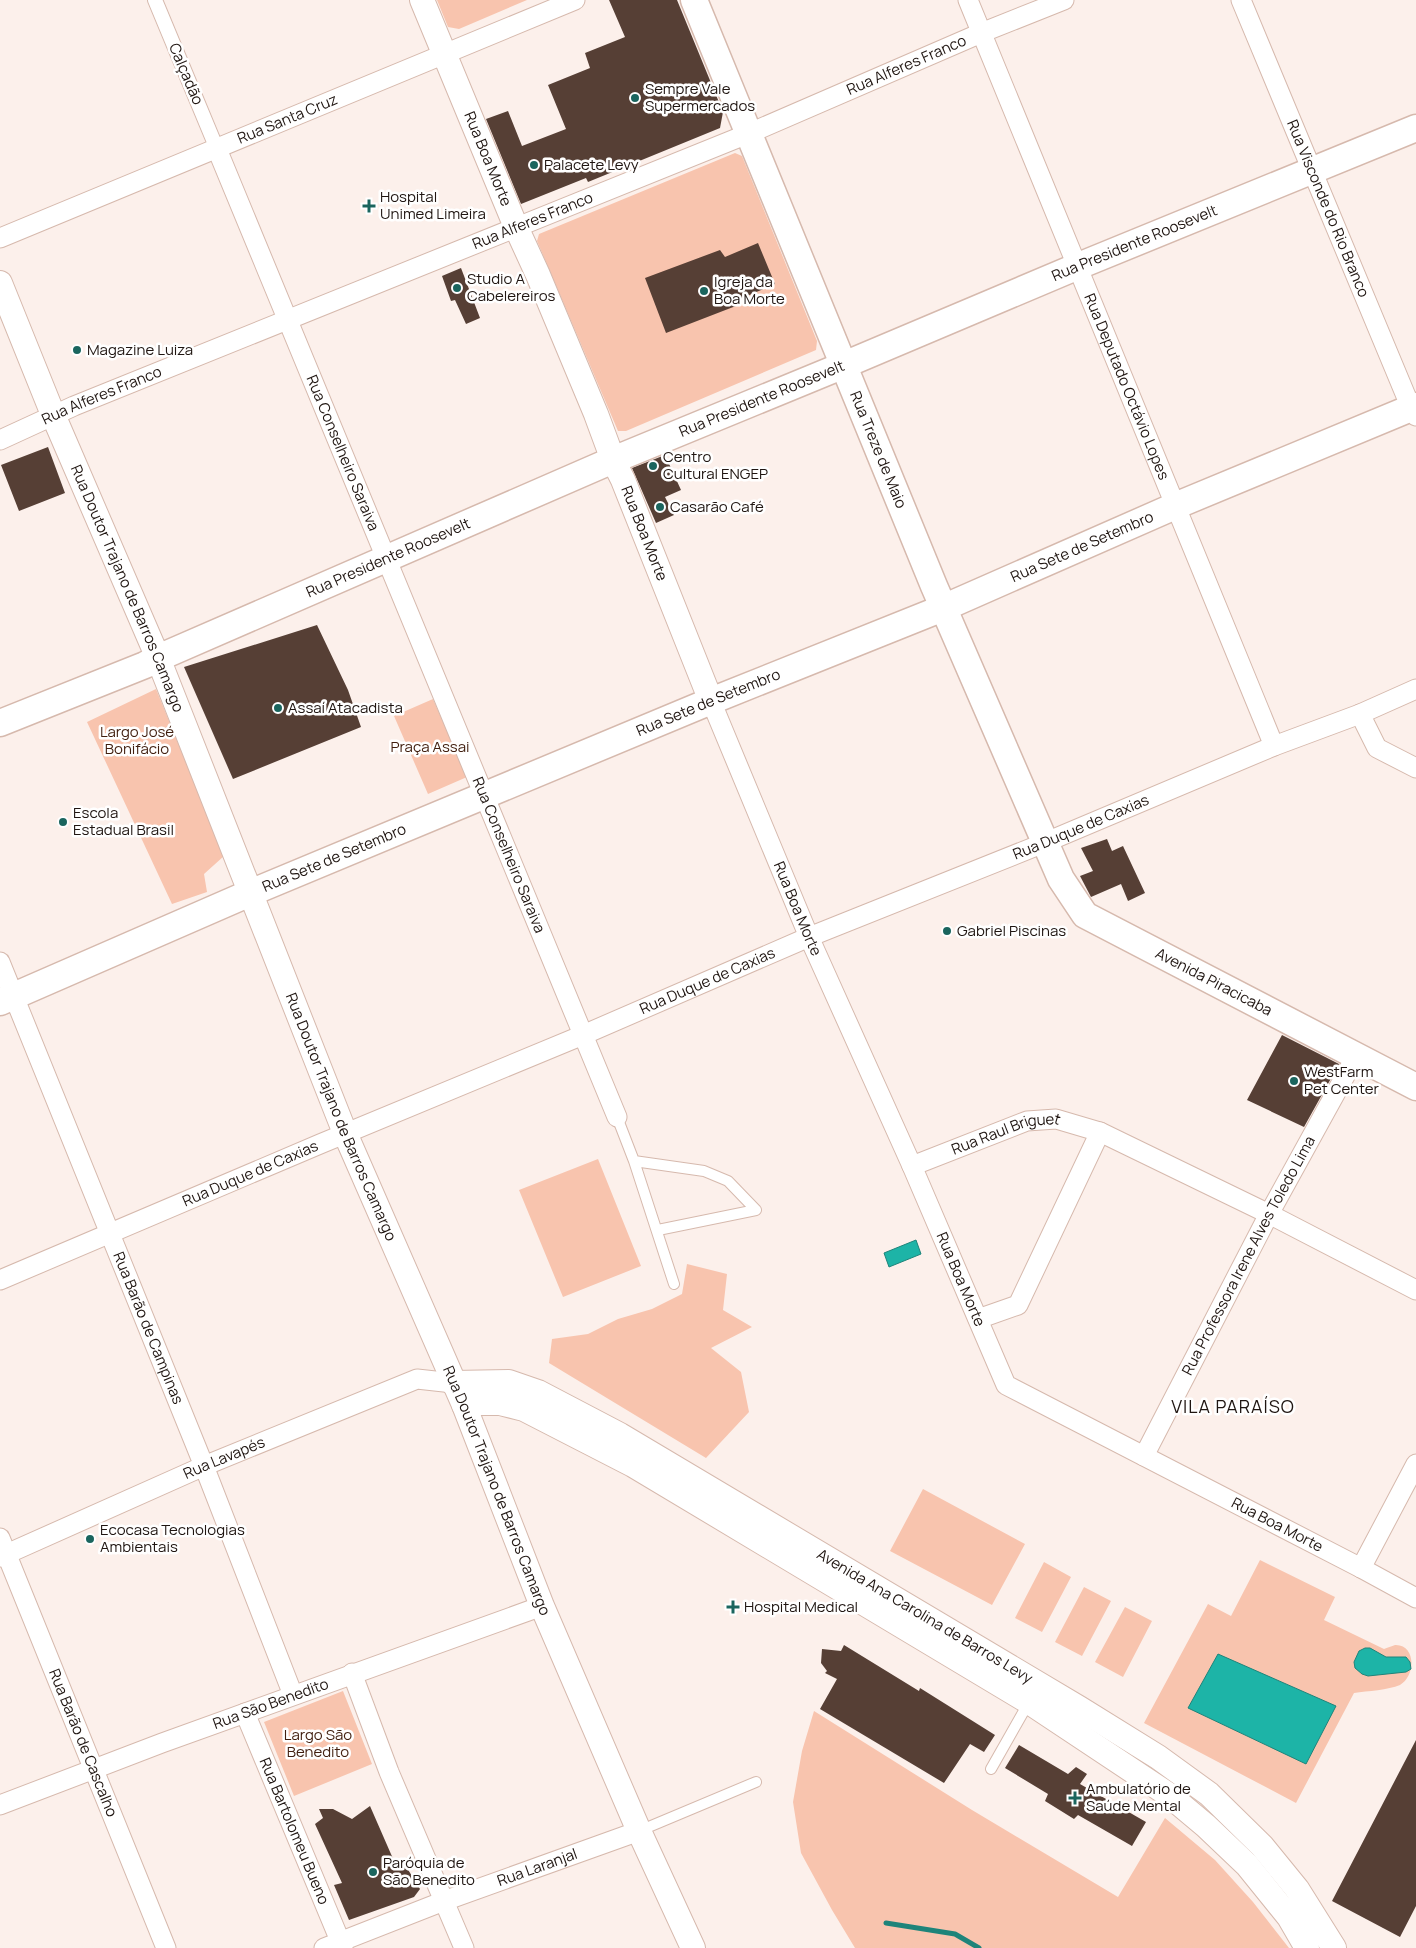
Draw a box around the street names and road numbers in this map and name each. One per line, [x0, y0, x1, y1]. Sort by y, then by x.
street label: Rua Alferes Franco [843, 30, 969, 100]
street label: Calçadão [164, 40, 209, 108]
street label: Rua Santa Cruz [234, 88, 340, 149]
street label: Rua Boa Morte [459, 108, 517, 209]
street label: Rua Visconde do Rio Branco [1282, 116, 1375, 300]
street label: Rua Alferes Franco [469, 187, 596, 254]
street label: Rua Presidente Roosevelt [1048, 199, 1220, 286]
street label: Rua Deputado Octávio Lopes [1079, 290, 1175, 483]
street label: Rua Presidente Roosevelt [676, 355, 848, 442]
street label: Rua Alferes Franco [38, 361, 165, 430]
street label: Rua Conselheiro Saraiva [302, 372, 385, 534]
street label: Rua Treze de Maio [845, 388, 912, 512]
street label: Rua Doutor Trajano de Barros Camargo [66, 461, 189, 715]
street label: Rua Boa Morte [616, 483, 673, 584]
street label: Rua Sete de Setembro [1007, 506, 1157, 587]
street label: Rua Presidente Roosevelt [303, 512, 473, 602]
street label: Rua Sete de Setembro [633, 663, 783, 741]
street label: Rua Conselheiro Saraiva [468, 774, 551, 936]
street label: Rua Duque de Caxias [1010, 789, 1152, 864]
street label: Rua Sete de Setembro [259, 818, 409, 897]
street label: Rua Boa Morte [769, 858, 827, 959]
street label: Rua Duque de Caxias [636, 942, 778, 1019]
street label: Avenida Piracicaba [1152, 942, 1276, 1021]
street label: Rua Doutor Trajano de Barros Camargo [281, 990, 402, 1244]
street label: Rua Raul Briguet [948, 1108, 1063, 1160]
street label: Rua Professora Irene Alves Toledo Lima [1176, 1132, 1320, 1379]
street label: Rua Duque de Caxias [179, 1135, 321, 1211]
street label: Rua Boa Morte [932, 1229, 991, 1330]
street label: Rua Barão de Campinas [108, 1249, 189, 1407]
street label: Rua Doutor Trajano de Barros Camargo [438, 1362, 556, 1619]
street label: Rua Lavapés [180, 1431, 268, 1484]
street label: Rua Boa Morte [1228, 1492, 1327, 1557]
street label: Avenida Ana Carolina de Barros Levy [813, 1544, 1037, 1688]
street label: Rua Barão de Cascalho [44, 1665, 123, 1820]
street label: Rua São Benedito [210, 1673, 331, 1734]
street label: Rua Bartolomeu Bueno [255, 1754, 335, 1908]
street label: Rua Laranjal [494, 1843, 580, 1891]

